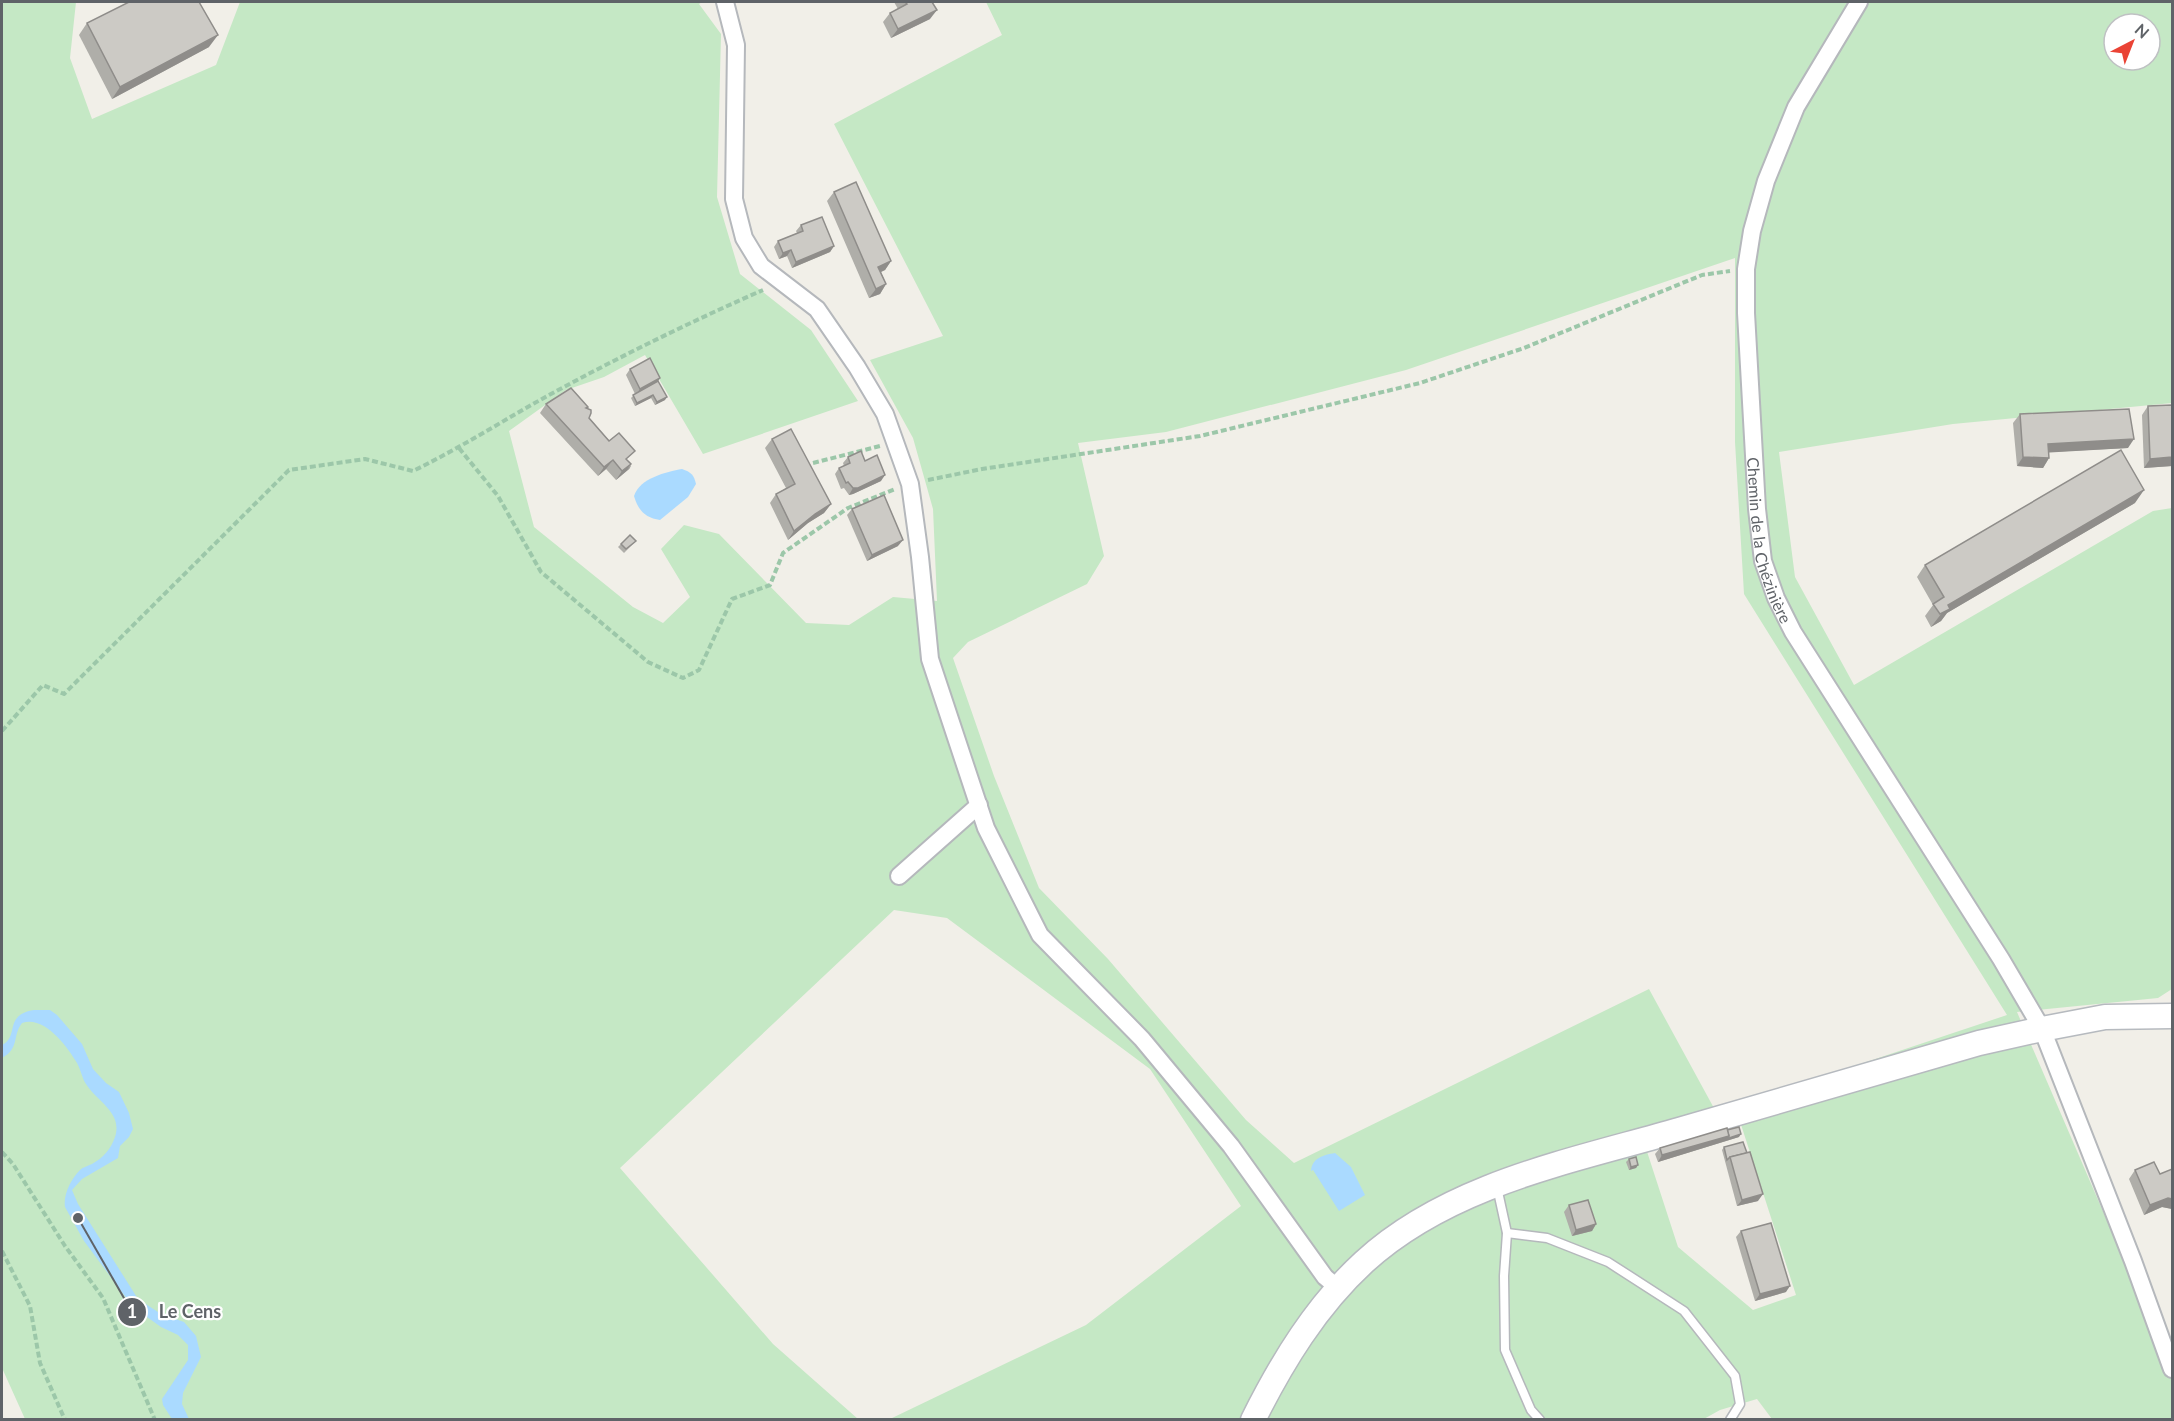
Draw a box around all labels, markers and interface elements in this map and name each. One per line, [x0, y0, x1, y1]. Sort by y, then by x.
north arrow [2102, 12, 2162, 72]
text: N [2131, 19, 2153, 42]
street label: Chemin de la Chézinière [1745, 457, 1796, 626]
callout: Le Cens [117, 1294, 233, 1330]
text: 1 [127, 1300, 137, 1322]
text: Le Cens [159, 1300, 221, 1322]

